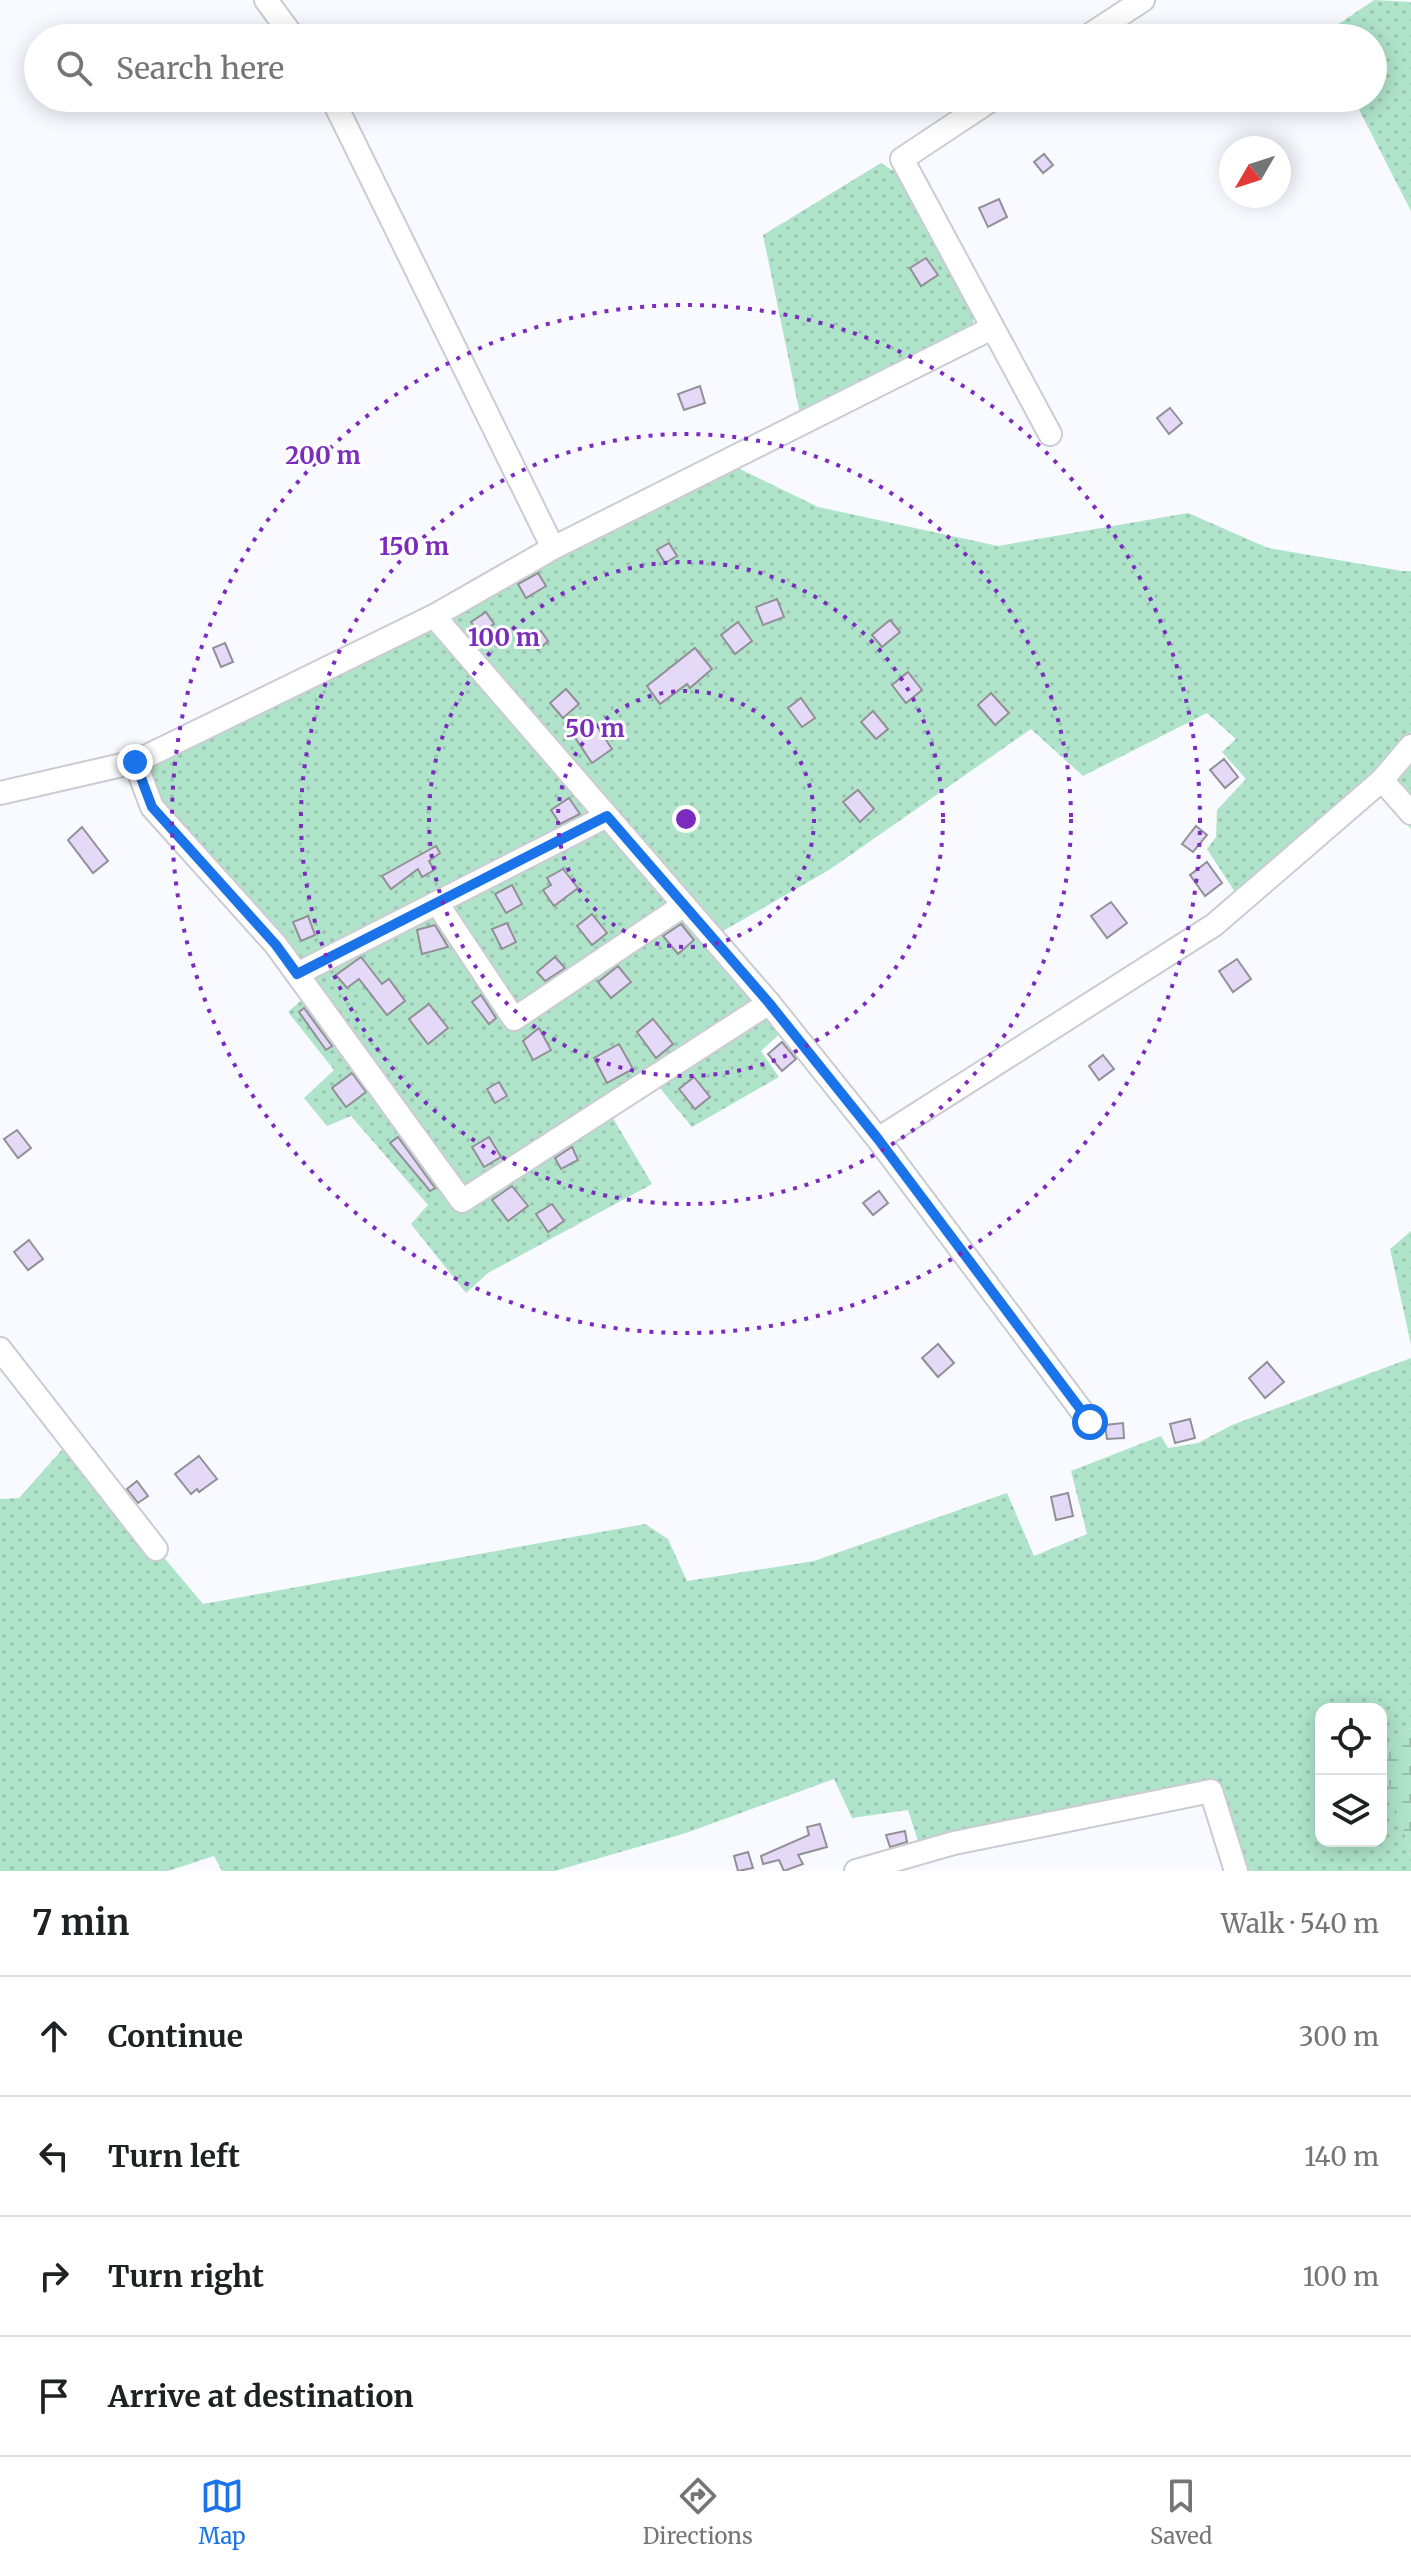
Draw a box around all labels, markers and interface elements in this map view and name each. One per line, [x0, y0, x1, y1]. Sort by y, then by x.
search box [24, 24, 1387, 112]
icon: search [52, 46, 96, 90]
text: Search here [116, 49, 284, 87]
north arrow [1219, 136, 1291, 208]
text: 200 m [285, 440, 361, 471]
text: 150 m [379, 531, 449, 562]
text: 100 m [468, 622, 540, 653]
text: 50 m [565, 713, 625, 744]
route end [117, 744, 153, 780]
centre of rings [672, 805, 700, 833]
route start [1072, 1404, 1108, 1440]
map controls [1315, 1703, 1387, 1847]
button: locate [1315, 1703, 1387, 1775]
button: layers [1315, 1775, 1387, 1847]
text: 7 min [32, 1902, 129, 1944]
text: Walk · 540 m [1221, 1907, 1379, 1940]
icon: ahead [32, 2014, 76, 2058]
text: Continue [108, 2017, 243, 2055]
text: 300 m [1299, 2020, 1379, 2053]
icon: left [32, 2134, 76, 2178]
text: Turn left [108, 2137, 240, 2175]
text: 140 m [1304, 2140, 1379, 2173]
icon: right [32, 2254, 76, 2298]
text: Turn right [108, 2257, 264, 2295]
text: 100 m [1303, 2260, 1379, 2293]
icon: arrive [32, 2374, 76, 2418]
text: Arrive at destination [108, 2377, 414, 2415]
tab: Map [199, 2474, 246, 2550]
tab: Directions [643, 2474, 753, 2550]
tab: Saved [1150, 2474, 1212, 2550]

